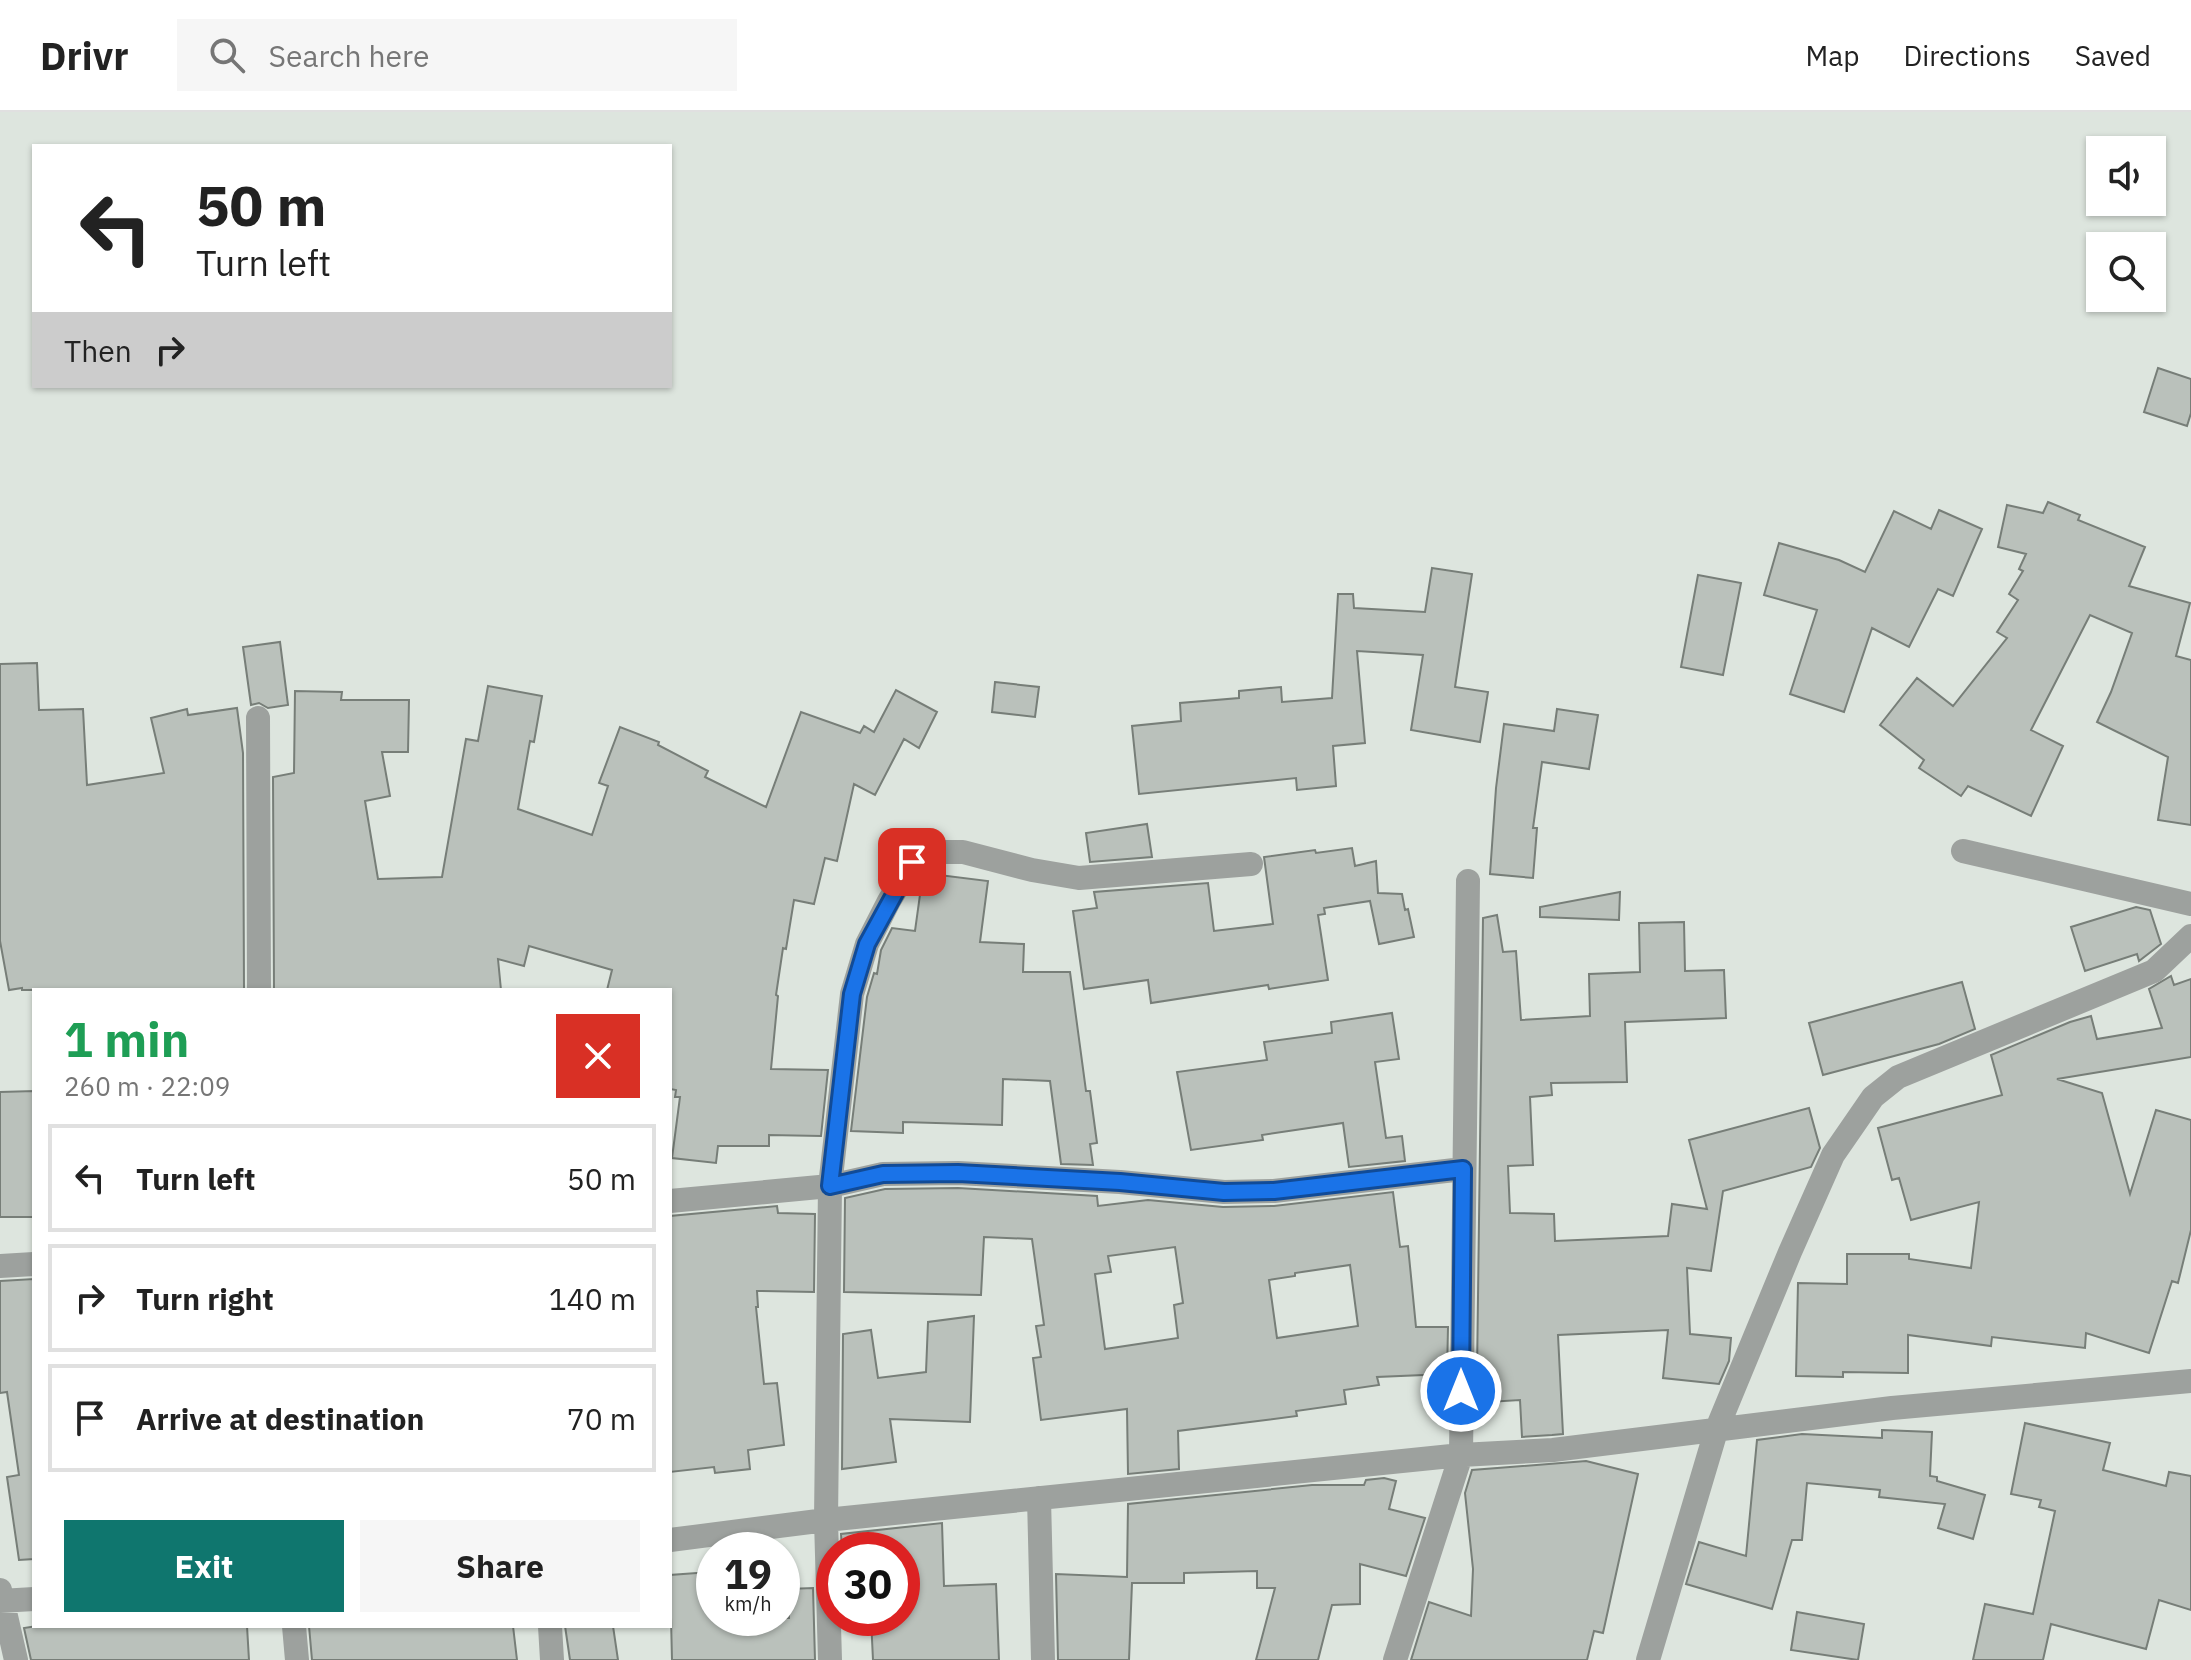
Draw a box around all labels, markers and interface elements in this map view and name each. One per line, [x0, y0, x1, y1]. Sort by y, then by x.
search box [177, 19, 737, 91]
text: Drivr [40, 31, 129, 80]
icon: search [205, 33, 249, 77]
text: Search here [269, 36, 429, 75]
text: Map [1805, 37, 1859, 74]
text: Directions [1903, 37, 2031, 74]
text: Saved [2075, 37, 2151, 74]
map controls [2086, 136, 2166, 312]
button: sound [2086, 136, 2166, 216]
text: 50 m [196, 169, 326, 241]
icon: left [64, 176, 168, 280]
button: search [2086, 232, 2166, 312]
text: Turn left [196, 239, 331, 286]
icon: right [148, 328, 192, 372]
text: Then [64, 331, 132, 370]
pin [878, 828, 946, 896]
icon: arrive [890, 840, 934, 884]
text: 1 min [64, 1008, 189, 1070]
button: close [556, 1014, 640, 1098]
text: 260 m · 22:09 [64, 1069, 230, 1103]
icon: left [68, 1156, 112, 1200]
text: Turn left [136, 1159, 255, 1198]
text: 50 m [567, 1159, 636, 1198]
icon: right [68, 1276, 112, 1320]
text: Turn right [136, 1279, 274, 1318]
text: 140 m [549, 1279, 636, 1318]
position arrow [1419, 1349, 1503, 1433]
icon: arrive [68, 1396, 112, 1440]
text: Arrive at destination [136, 1399, 424, 1438]
text: 70 m [567, 1399, 636, 1438]
button: Exit [64, 1520, 344, 1612]
button: Share [360, 1520, 640, 1612]
speed limit sign: 30 [816, 1532, 920, 1636]
text: 19 [724, 1548, 772, 1600]
text: km/h [724, 1590, 772, 1617]

